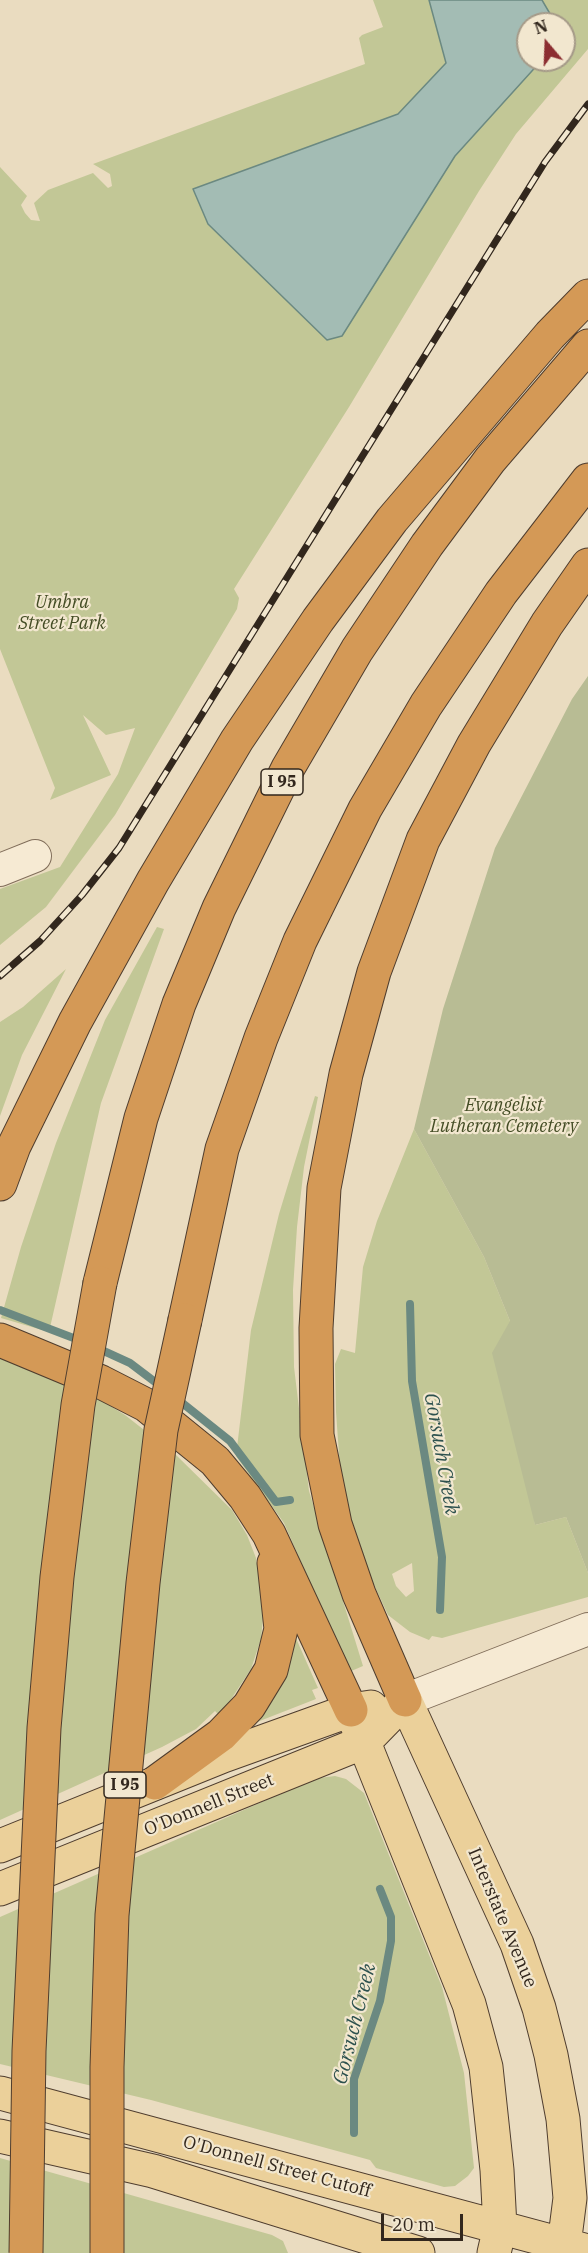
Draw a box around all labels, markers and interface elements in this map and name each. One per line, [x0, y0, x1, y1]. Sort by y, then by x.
north arrow [516, 12, 576, 72]
text: N [532, 15, 550, 38]
park label: Umbra Street Park [18, 592, 106, 634]
road number: I 95 [261, 769, 303, 795]
park label: Evangelist Lutheran Cemetery [430, 1095, 578, 1138]
water label: Gorsuch Creek [418, 1391, 464, 1517]
street label: O'Donnell Street [141, 1769, 277, 1841]
road number: I 95 [104, 1772, 146, 1798]
street label: Interstate Avenue [463, 1845, 541, 1991]
water label: Gorsuch Creek [328, 1961, 382, 2087]
street label: O'Donnell Street Cutoff [181, 2131, 373, 2203]
scale bar [384, 2202, 466, 2240]
text: 20 m [392, 2213, 435, 2236]

